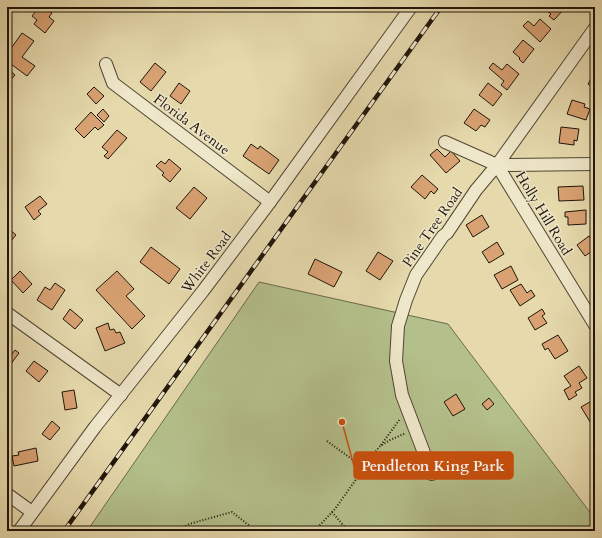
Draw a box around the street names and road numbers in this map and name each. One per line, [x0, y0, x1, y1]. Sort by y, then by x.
street label: Florida Avenue [150, 89, 234, 159]
street label: Holly Hill Road [511, 168, 576, 259]
street label: Pine Tree Road [398, 183, 467, 271]
street label: White Road [176, 227, 236, 298]

